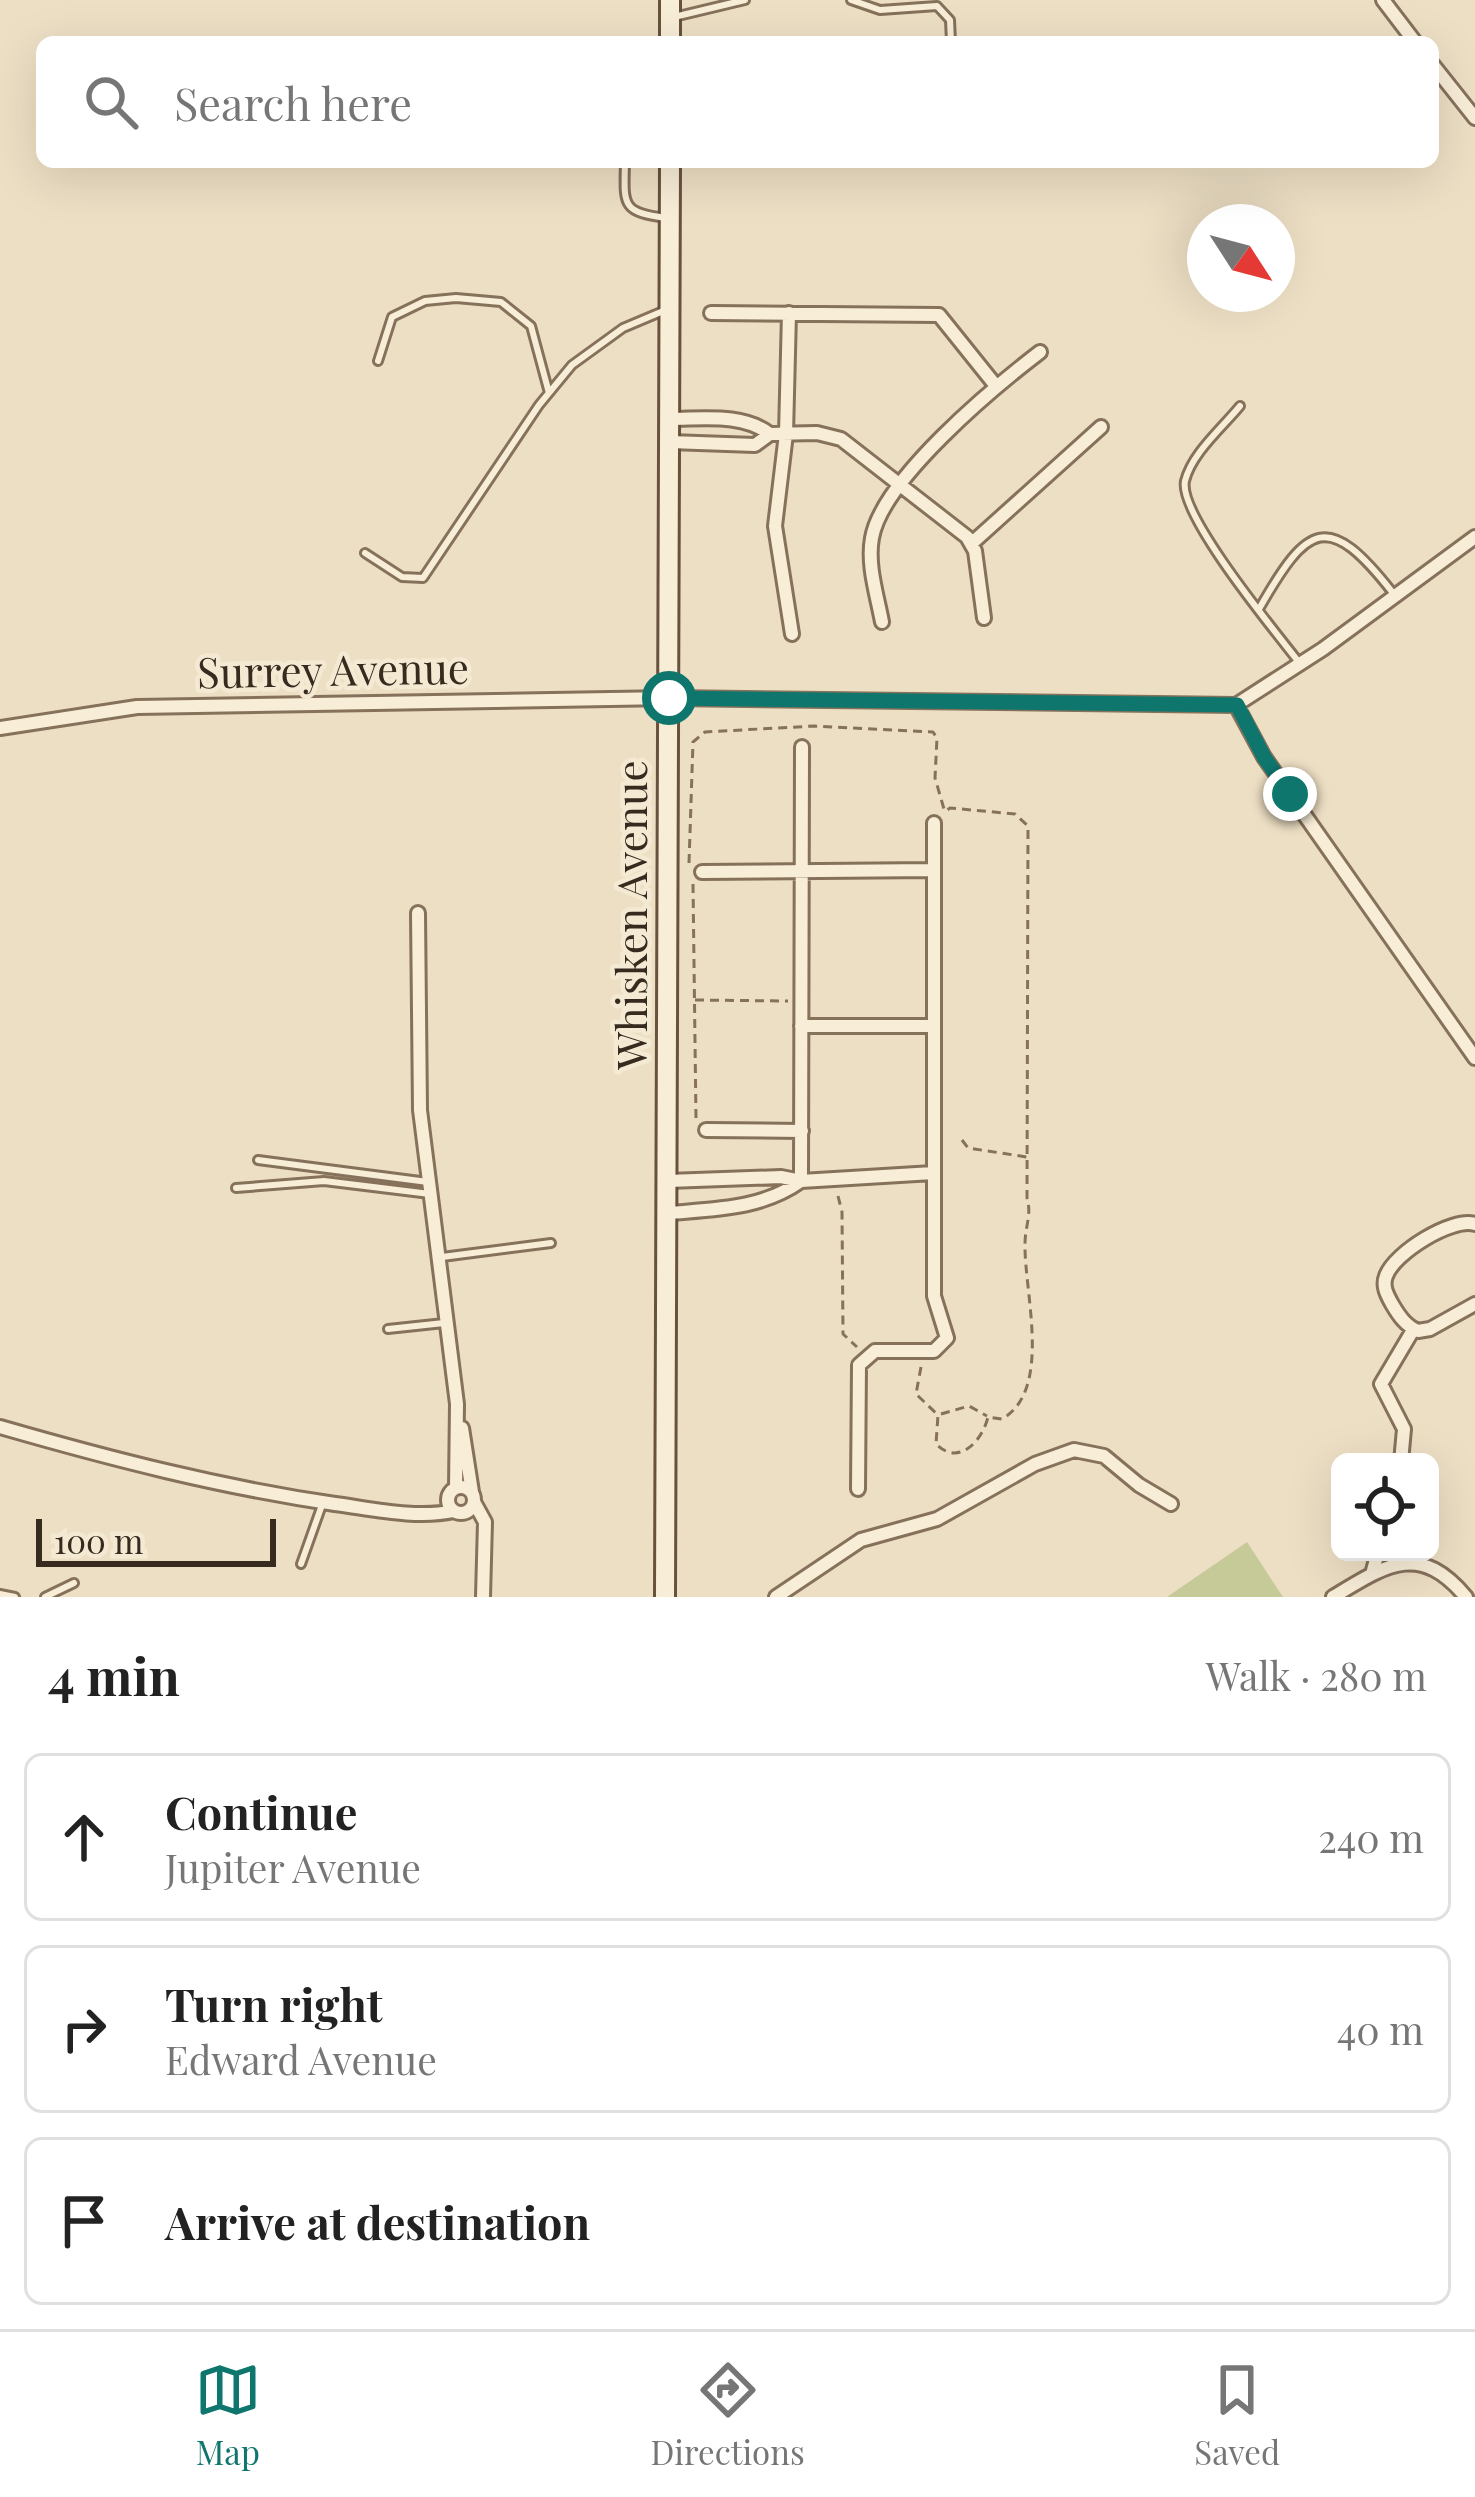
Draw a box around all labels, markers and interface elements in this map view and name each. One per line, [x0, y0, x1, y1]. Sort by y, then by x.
search box [36, 36, 1439, 168]
icon: search [78, 69, 144, 135]
text: Search here [174, 72, 412, 132]
north arrow [1187, 204, 1295, 312]
street label: Surrey Avenue [196, 639, 470, 699]
route start [642, 671, 696, 725]
street label: Whisken Avenue [602, 760, 658, 1071]
route end [1263, 767, 1317, 821]
map controls [1331, 1453, 1439, 1561]
button: locate [1331, 1453, 1439, 1561]
scale bar [36, 1513, 276, 1566]
text: 100 m [54, 1518, 143, 1562]
text: 4 min [48, 1641, 180, 1709]
text: Walk · 280 m [1206, 1649, 1427, 1701]
text: Continue [165, 1781, 357, 1841]
icon: ahead [51, 1804, 117, 1870]
text: 240 m [1318, 1811, 1424, 1863]
text: Jupiter Avenue [165, 1841, 421, 1893]
text: Turn right [165, 1973, 383, 2033]
icon: right [51, 1996, 117, 2062]
text: 40 m [1337, 2003, 1424, 2055]
text: Edward Avenue [165, 2033, 437, 2085]
icon: arrive [51, 2188, 117, 2254]
text: Arrive at destination [165, 2191, 590, 2251]
tab: Map [195, 2357, 261, 2473]
tab: Directions [650, 2357, 805, 2473]
tab: Saved [1194, 2357, 1280, 2473]

